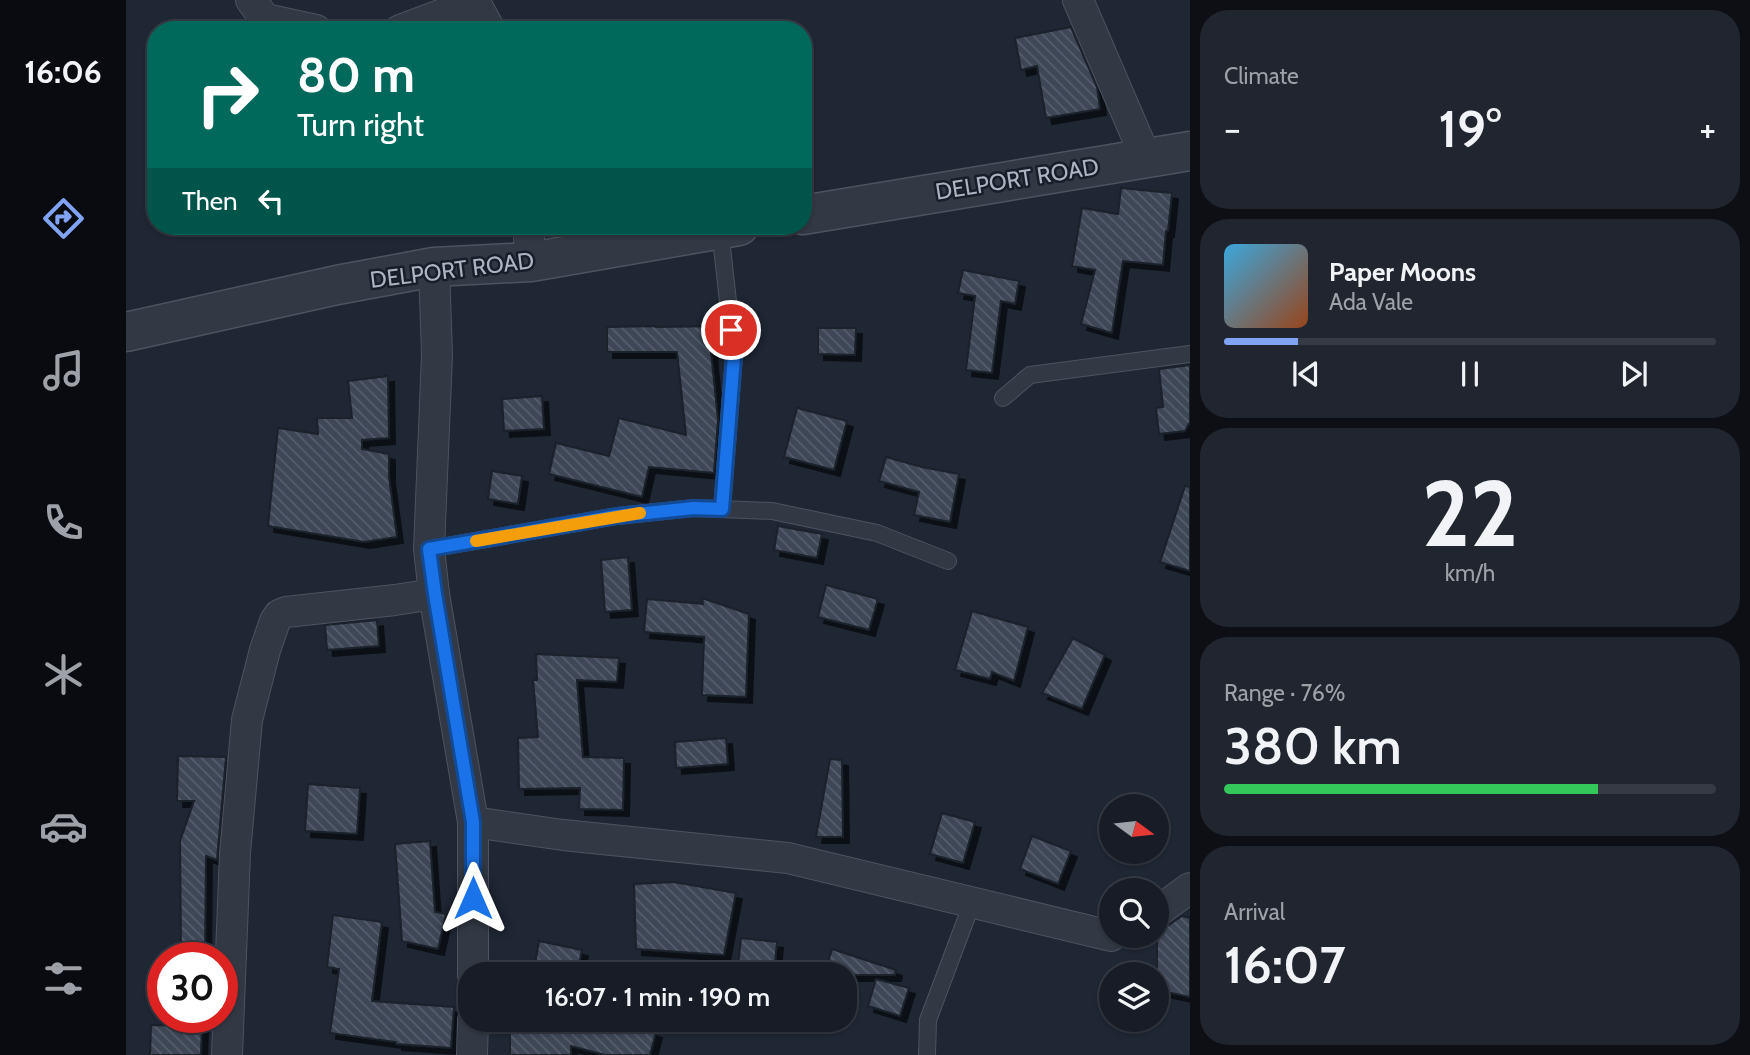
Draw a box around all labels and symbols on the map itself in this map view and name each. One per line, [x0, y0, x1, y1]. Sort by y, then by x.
street label: DELPORT ROAD [933, 152, 1101, 206]
street label: DELPORT ROAD [368, 246, 536, 294]
pin [701, 300, 761, 360]
north arrow [1099, 794, 1169, 864]
position arrow [436, 861, 510, 935]
speed limit sign: 30 [147, 942, 238, 1033]

